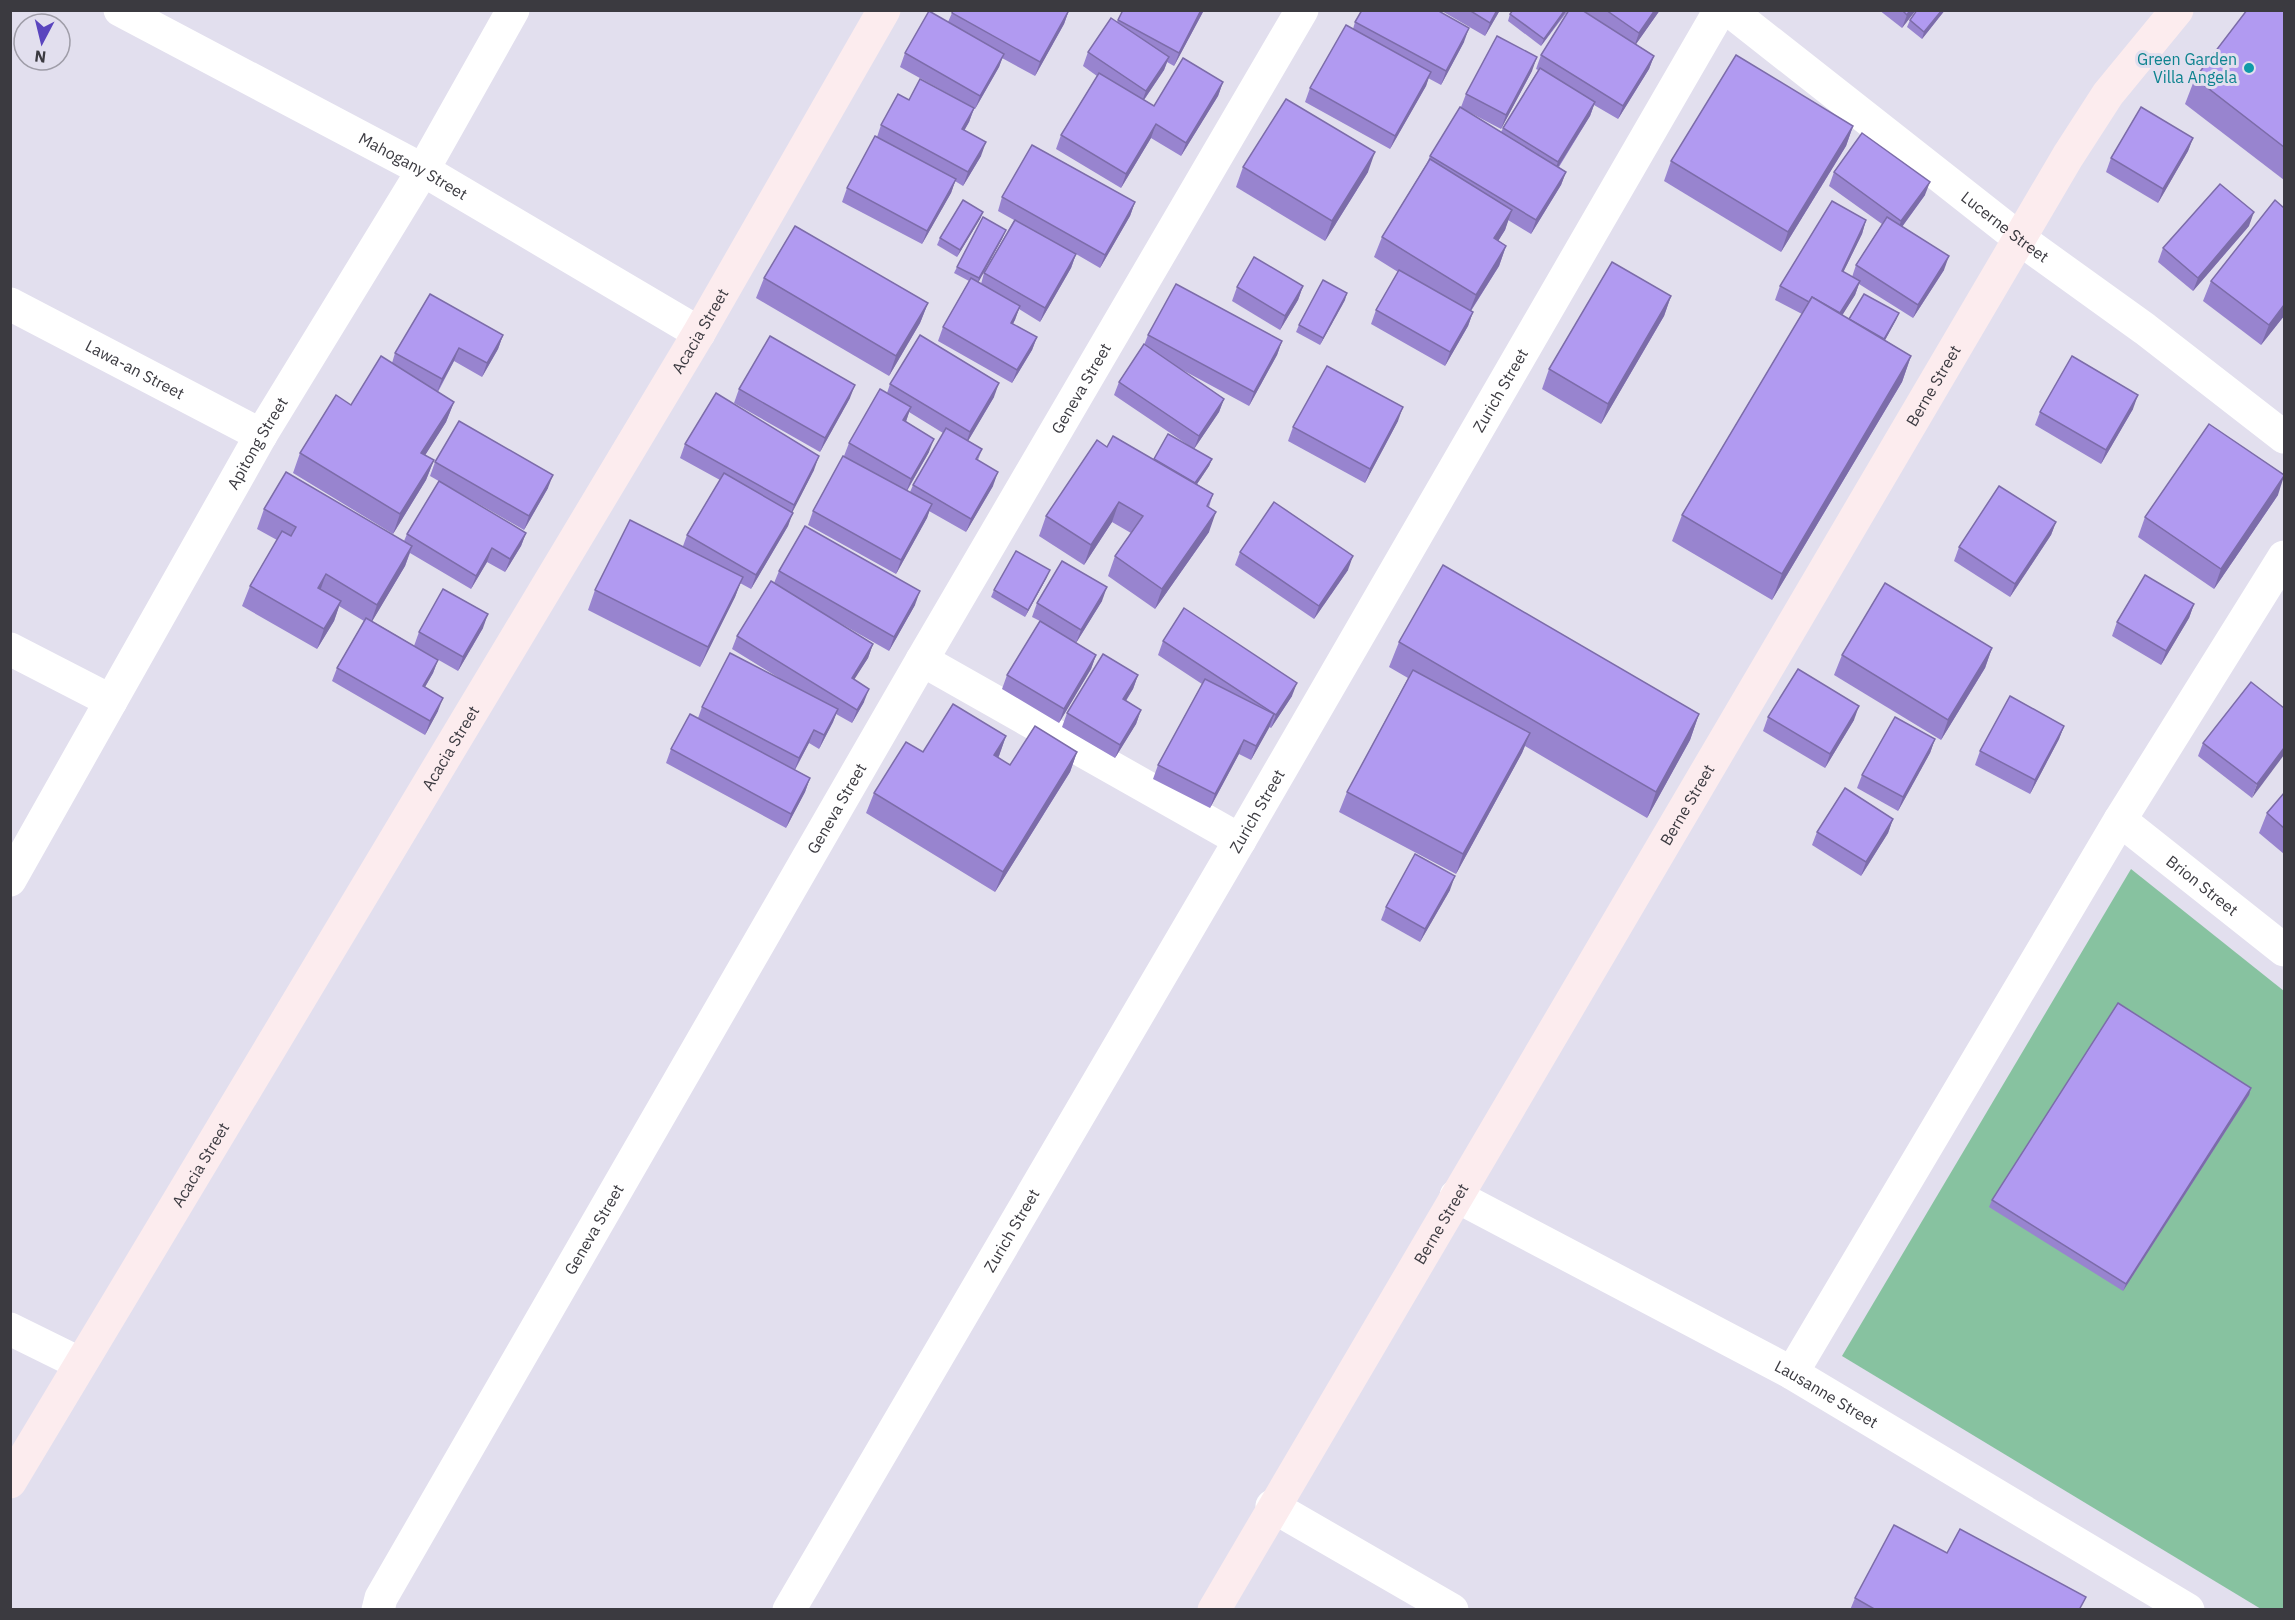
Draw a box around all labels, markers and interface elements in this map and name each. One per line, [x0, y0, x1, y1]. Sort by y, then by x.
north arrow [12, 12, 72, 72]
text: N [33, 46, 47, 68]
place label: Green Garden Villa Angela [2137, 49, 2237, 87]
marker: Green Garden Villa Angela [2242, 61, 2256, 75]
street label: Mahogany Street [355, 128, 471, 204]
street label: Lucerne Street [1957, 187, 2053, 267]
street label: Acacia Street [667, 285, 732, 377]
street label: Lawa-an Street [82, 335, 188, 403]
street label: Geneva Street [1047, 339, 1115, 437]
street label: Berne Street [1902, 341, 1965, 430]
street label: Zurich Street [1468, 345, 1532, 435]
street label: Apitong Street [223, 393, 292, 493]
street label: Acacia Street [417, 702, 483, 794]
street label: Geneva Street [802, 759, 871, 857]
street label: Berne Street [1655, 760, 1719, 849]
street label: Zurich Street [1225, 766, 1289, 856]
street label: Brion Street [2162, 851, 2242, 920]
street label: Acacia Street [167, 1119, 233, 1211]
street label: Geneva Street [560, 1180, 628, 1278]
street label: Berne Street [1409, 1180, 1472, 1268]
street label: Zurich Street [979, 1185, 1044, 1276]
street label: Lausanne Street [1771, 1356, 1882, 1432]

